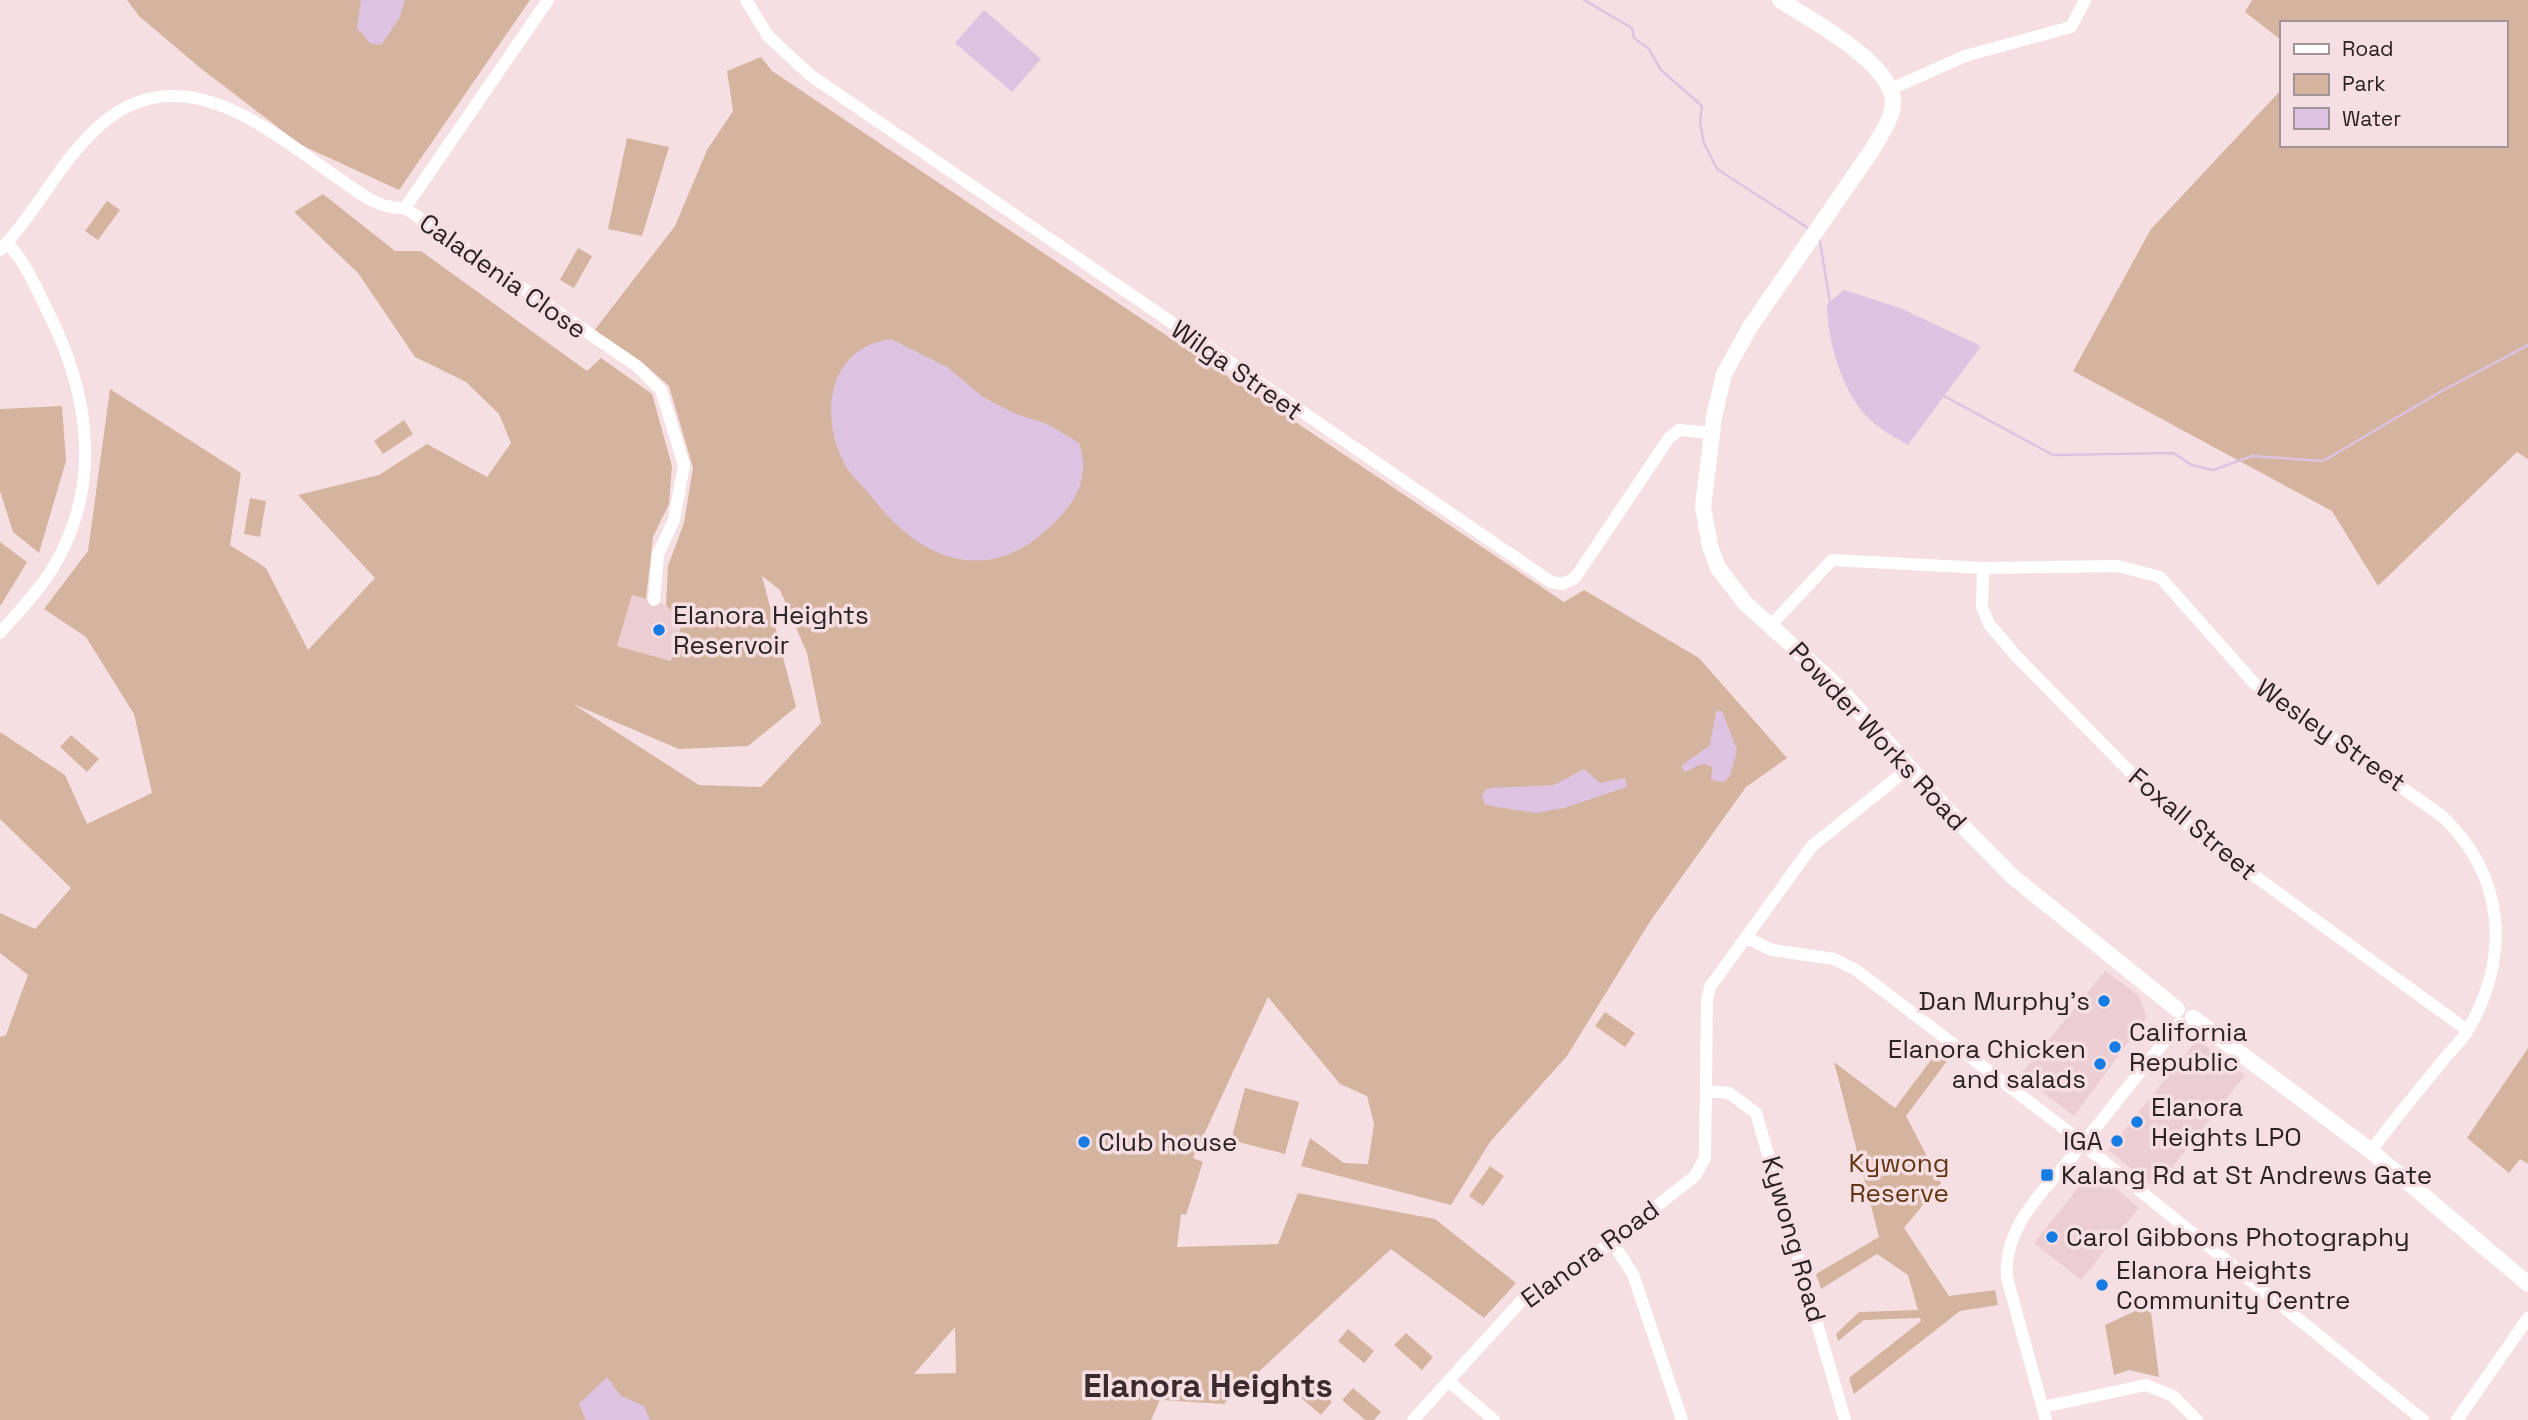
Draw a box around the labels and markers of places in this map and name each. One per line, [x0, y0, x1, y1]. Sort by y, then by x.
place label: Elanora Heights Reservoir [673, 598, 869, 662]
marker: Elanora Heights Reservoir [651, 622, 667, 638]
place label: Dan Murphy's [1918, 984, 2090, 1018]
marker: Dan Murphy's [2096, 993, 2112, 1009]
place label: California Republic [2129, 1015, 2247, 1079]
place label: Elanora Chicken and salads [1888, 1032, 2086, 1096]
marker: California Republic [2107, 1039, 2123, 1055]
marker: Elanora Chicken and salads [2092, 1056, 2108, 1072]
place label: Elanora Heights LPO [2151, 1090, 2302, 1154]
marker: Elanora Heights LPO [2129, 1114, 2145, 1130]
place label: IGA [2063, 1124, 2103, 1158]
place label: Club house [1098, 1125, 1237, 1159]
marker: IGA [2109, 1133, 2125, 1149]
marker: Club house [1076, 1134, 1092, 1150]
place label: Kalang Rd at St Andrews Gate [2061, 1158, 2432, 1192]
marker: Kalang Rd at St Andrews Gate [2039, 1167, 2055, 1183]
place label: Carol Gibbons Photography [2066, 1220, 2410, 1254]
marker: Carol Gibbons Photography [2044, 1229, 2060, 1245]
place label: Elanora Heights Community Centre [2116, 1253, 2350, 1317]
marker: Elanora Heights Community Centre [2094, 1277, 2110, 1293]

